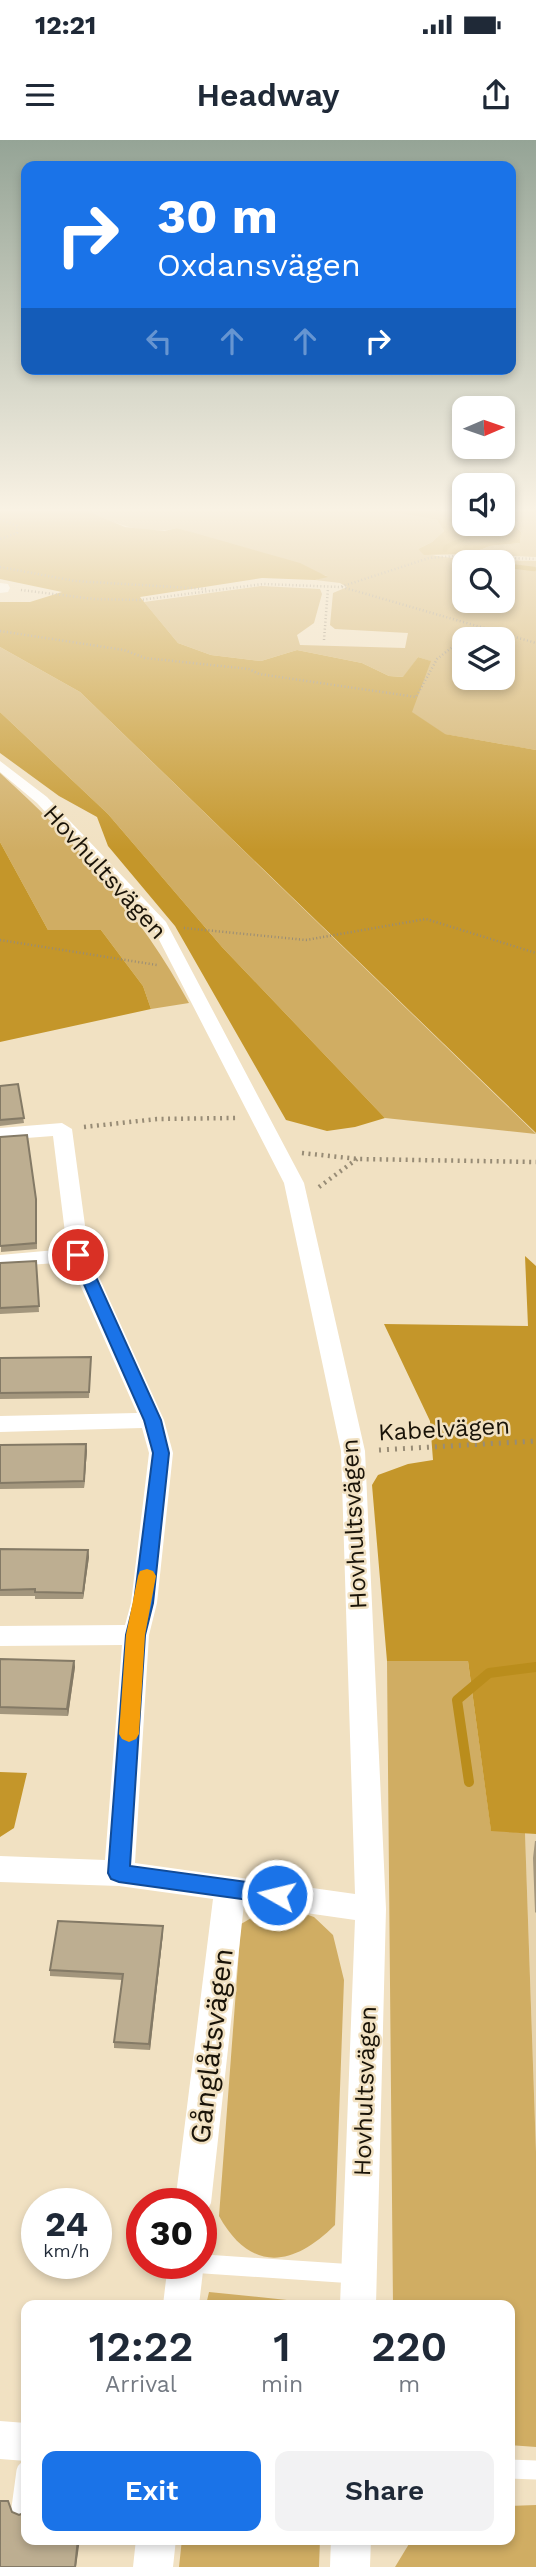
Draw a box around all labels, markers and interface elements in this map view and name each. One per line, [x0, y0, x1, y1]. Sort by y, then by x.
text: 12:21 [35, 10, 96, 40]
icon: menu [21, 76, 59, 114]
text: Headway [196, 76, 340, 114]
icon: share [477, 76, 515, 114]
text: 30 m [157, 187, 278, 245]
icon: right [42, 189, 133, 280]
text: Oxdansvägen [157, 246, 361, 284]
icon: left [140, 322, 178, 360]
icon: ahead [213, 322, 251, 360]
icon: ahead [286, 322, 324, 360]
icon: right [359, 322, 397, 360]
north arrow [452, 396, 514, 458]
map controls [452, 396, 515, 690]
button: sound [452, 473, 515, 536]
button: search [452, 550, 515, 613]
button: layers [452, 627, 515, 690]
street label: Hovhultsvägen [38, 799, 172, 945]
pin [48, 1225, 108, 1285]
icon: arrive [59, 1236, 97, 1274]
street label: Kabelvägen [377, 1412, 511, 1446]
street label: Hovhultsvägen [336, 1438, 372, 1610]
position arrow [240, 1858, 314, 1932]
street label: Gånglåtsvägen [183, 1946, 240, 2146]
street label: Hovhultsvägen [348, 2005, 382, 2177]
speed limit sign: 30 [126, 2188, 217, 2279]
text: 24 [45, 2203, 88, 2245]
text: km/h [43, 2240, 90, 2261]
text: 12:22 [89, 2322, 193, 2371]
text: 1 [273, 2322, 291, 2371]
text: 220 [371, 2322, 447, 2371]
text: Arrival [105, 2371, 177, 2398]
text: min [261, 2371, 303, 2398]
text: m [398, 2371, 420, 2398]
button: Exit [42, 2451, 261, 2531]
button: Share [275, 2451, 494, 2531]

